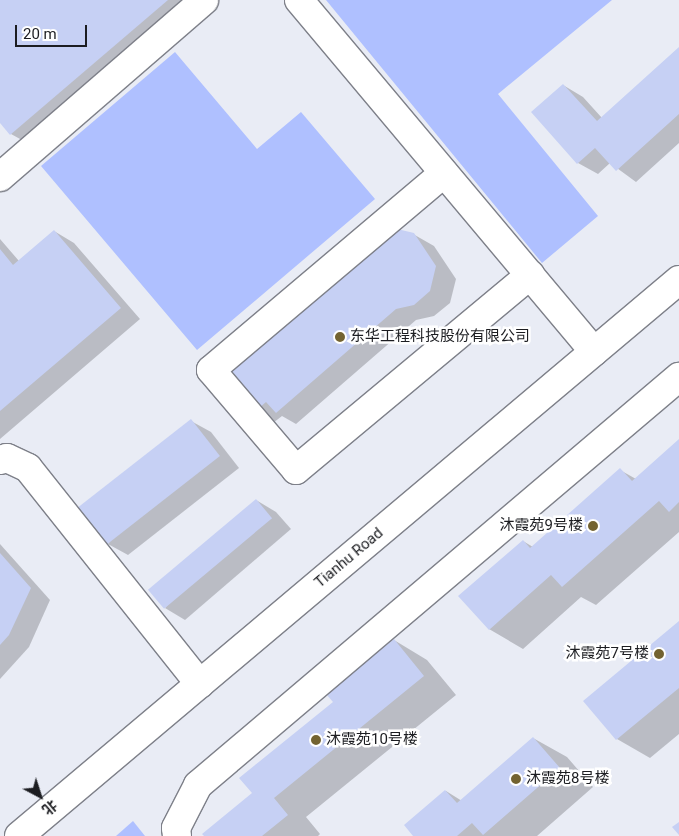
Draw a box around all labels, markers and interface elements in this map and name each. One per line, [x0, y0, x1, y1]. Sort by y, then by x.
scale bar [18, 15, 90, 47]
text: 20 m [23, 25, 57, 43]
place label: 东华工程科技股份有限公司 [350, 328, 530, 346]
marker: 东华工程科技股份有限公司 [334, 331, 346, 343]
place label: 沐霞苑9号楼 [500, 517, 583, 535]
marker: 沐霞苑9号楼 [587, 520, 599, 532]
street label: Tianhu Road [311, 524, 387, 592]
place label: 沐霞苑7号楼 [566, 645, 649, 663]
marker: 沐霞苑7号楼 [653, 648, 665, 660]
place label: 沐霞苑10号楼 [326, 731, 418, 749]
marker: 沐霞苑10号楼 [310, 734, 322, 746]
place label: 沐霞苑8号楼 [526, 770, 609, 788]
north arrow [15, 771, 65, 821]
marker: 沐霞苑8号楼 [510, 773, 522, 785]
text: 北 [39, 797, 60, 818]

